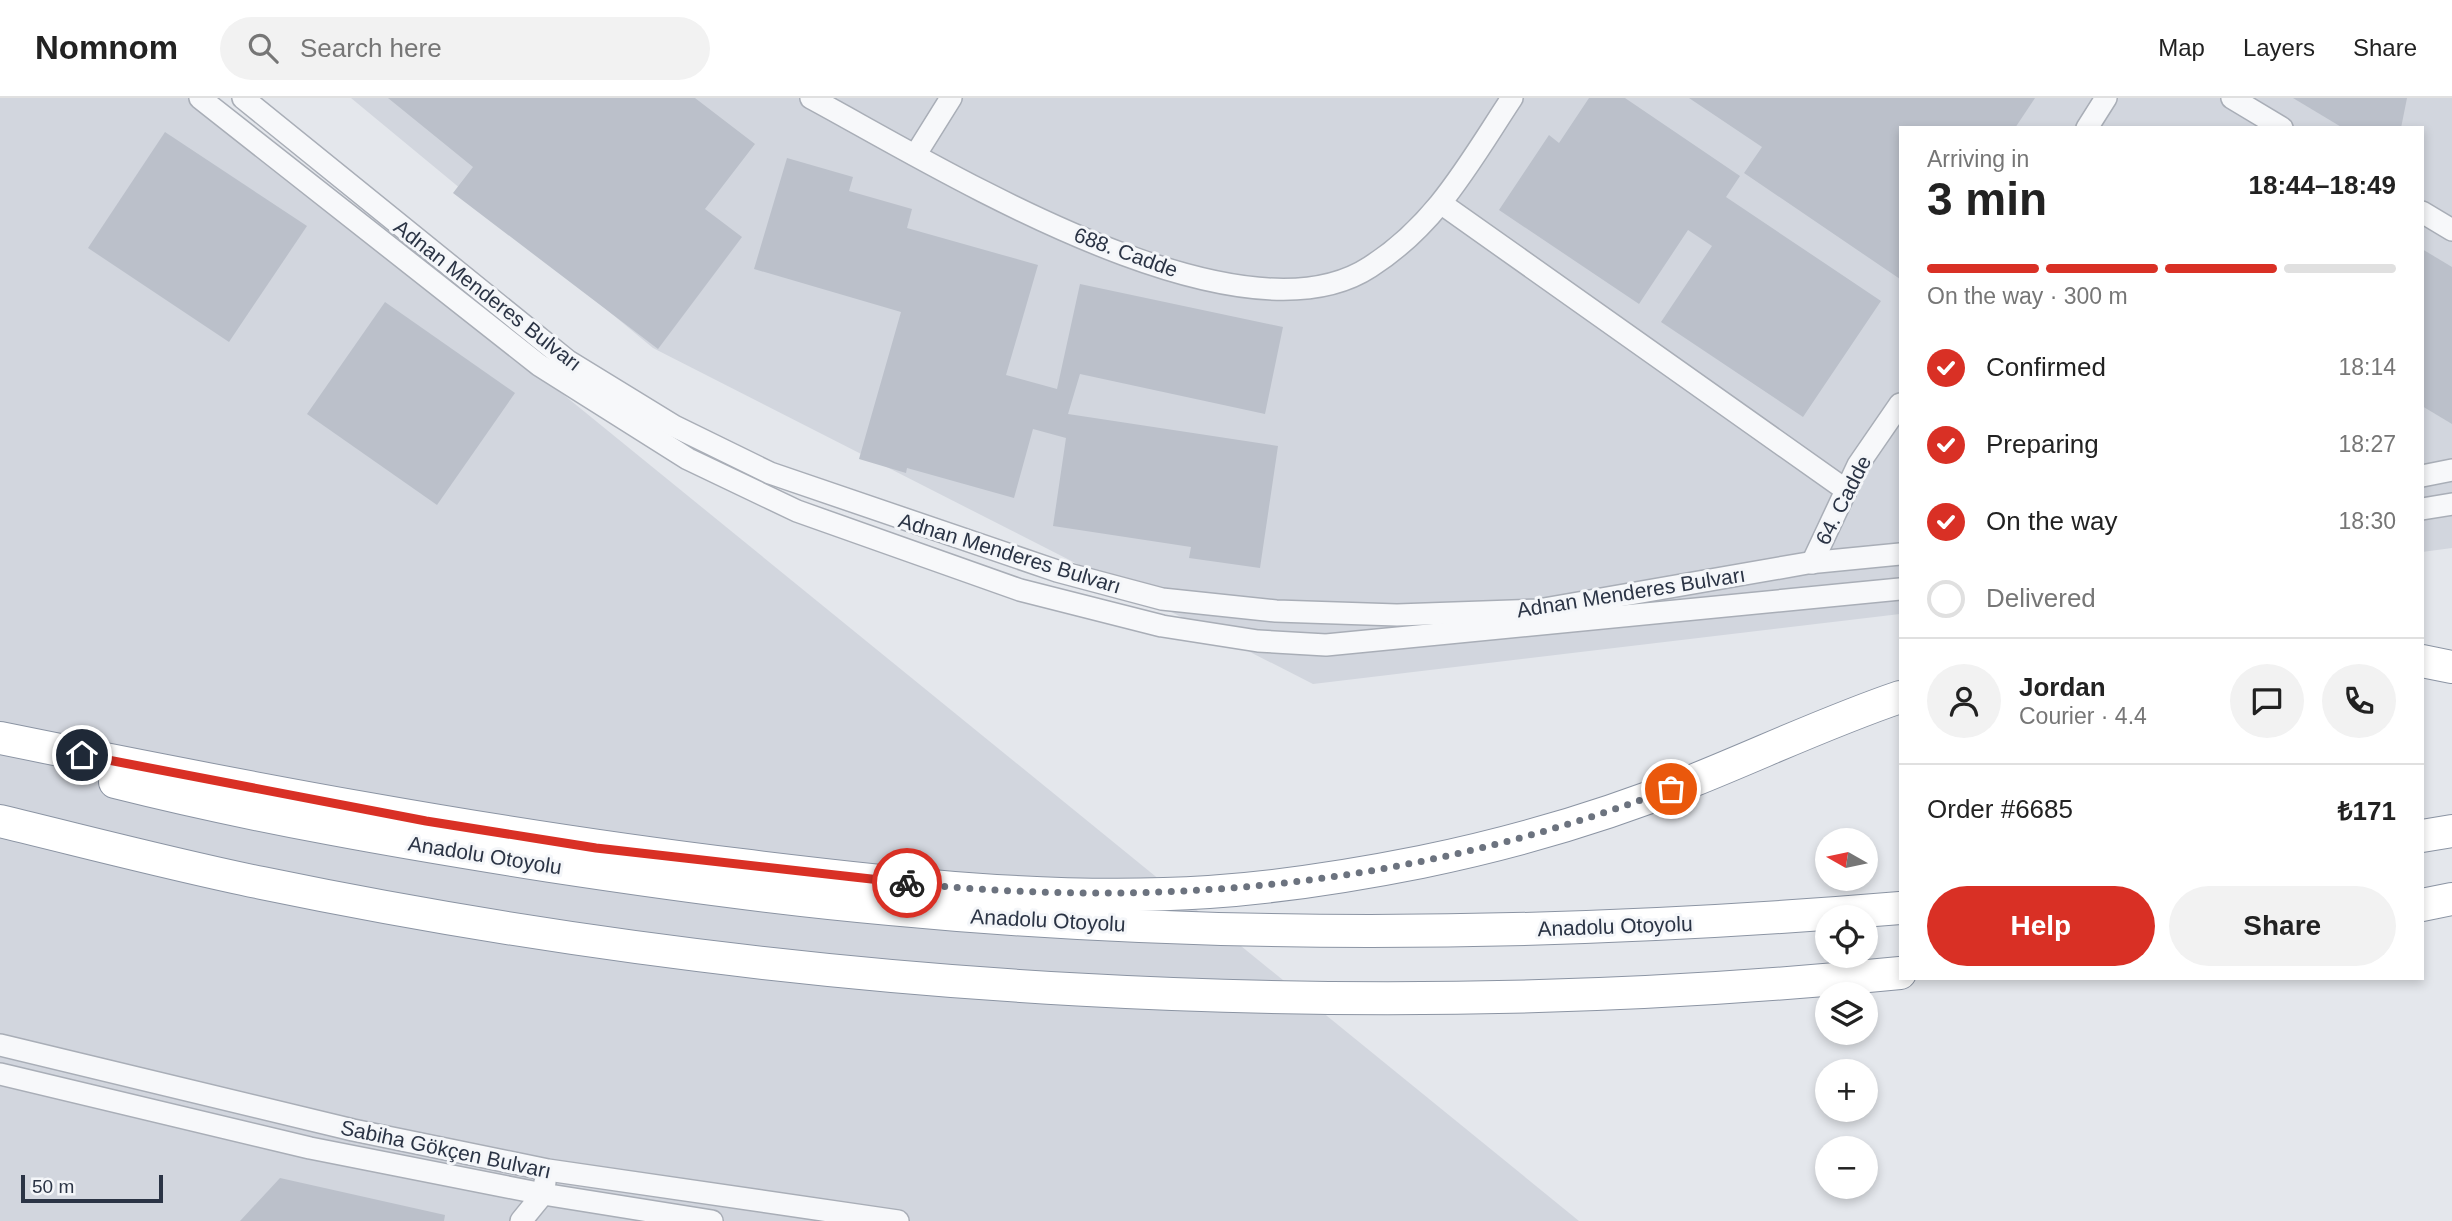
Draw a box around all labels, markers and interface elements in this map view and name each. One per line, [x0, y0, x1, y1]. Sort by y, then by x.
search box [220, 17, 710, 80]
text: Nomnom [35, 29, 178, 66]
icon: search [244, 29, 282, 67]
text: Search here [300, 33, 442, 63]
text: Map [2158, 34, 2205, 61]
text: Layers [2243, 34, 2315, 61]
text: Share [2353, 34, 2417, 61]
text: Arriving in [1927, 146, 2029, 172]
text: 18:44–18:49 [2249, 170, 2396, 200]
text: 3 min [1927, 173, 2047, 225]
street label: Adnan Menderes Bulvarı [390, 215, 586, 375]
street label: 688. Cadde [1071, 223, 1181, 281]
text: On the way · 300 m [1927, 283, 2128, 309]
icon: check [1927, 349, 1965, 387]
text: Confirmed [1986, 352, 2106, 382]
text: 18:14 [2338, 354, 2396, 380]
icon: check [1927, 426, 1965, 464]
text: Preparing [1986, 429, 2099, 459]
text: 18:27 [2338, 431, 2396, 457]
street label: 64. Cadde [1811, 452, 1875, 548]
icon: check [1927, 503, 1965, 541]
text: On the way [1986, 506, 2118, 536]
street label: Adnan Menderes Bulvarı [896, 508, 1124, 598]
text: 18:30 [2338, 508, 2396, 534]
street label: Adnan Menderes Bulvarı [1515, 563, 1747, 621]
text: Delivered [1986, 583, 2096, 613]
button: person [1927, 664, 2001, 738]
button: chat [2230, 664, 2304, 738]
button: phone [2322, 664, 2396, 738]
text: Jordan [2019, 672, 2106, 702]
text: Courier · 4.4 [2019, 703, 2147, 729]
pin [52, 725, 112, 785]
icon: home [63, 736, 101, 774]
pin [1641, 759, 1701, 819]
icon: bag [1652, 770, 1690, 808]
text: Order #6685 [1927, 794, 2073, 824]
text: ₺171 [2338, 796, 2396, 826]
north arrow [1815, 828, 1878, 891]
map controls [1815, 828, 1878, 1199]
street label: Anadolu Otoyolu [407, 831, 563, 879]
courier [872, 848, 942, 918]
icon: bike [888, 864, 926, 902]
button: Help [1927, 886, 2155, 966]
button: Share [2169, 886, 2396, 966]
street label: Anadolu Otoyolu [970, 904, 1126, 936]
button: locate [1815, 905, 1878, 968]
street label: Anadolu Otoyolu [1537, 912, 1693, 940]
button: layers [1815, 982, 1878, 1045]
button: + [1815, 1059, 1878, 1122]
street label: Sabiha Gökçen Bulvarı [339, 1115, 553, 1183]
button: − [1815, 1136, 1878, 1199]
scale bar [21, 1172, 163, 1204]
text: 50 m [32, 1176, 74, 1197]

